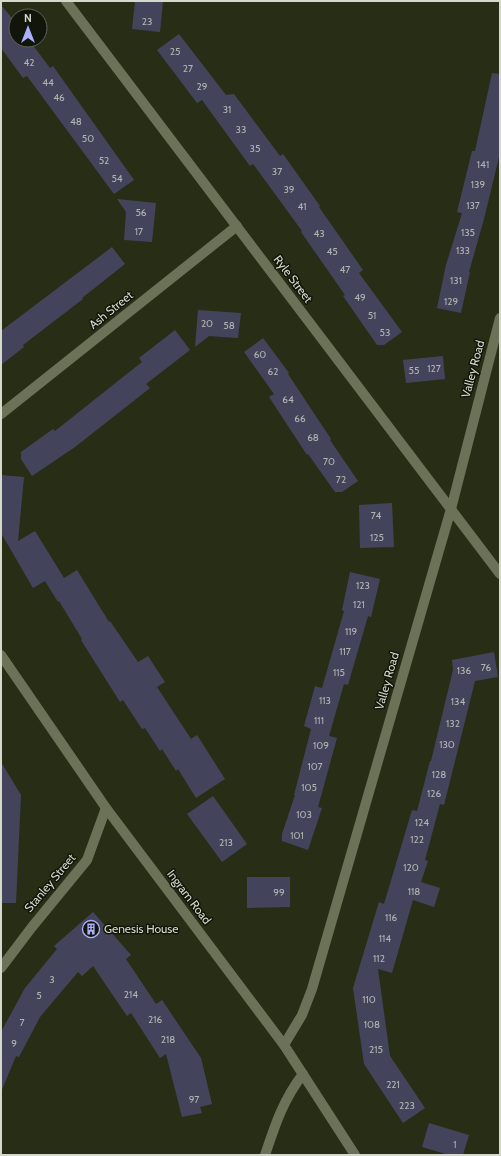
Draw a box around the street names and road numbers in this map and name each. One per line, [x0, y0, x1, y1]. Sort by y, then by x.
street label: Ryle Street [271, 252, 316, 305]
street label: Ash Street [86, 287, 136, 332]
street label: Valley Road [458, 338, 487, 399]
street label: Valley Road [371, 650, 402, 711]
street label: Stanley Street [21, 850, 78, 915]
street label: Ingram Road [164, 866, 215, 927]

